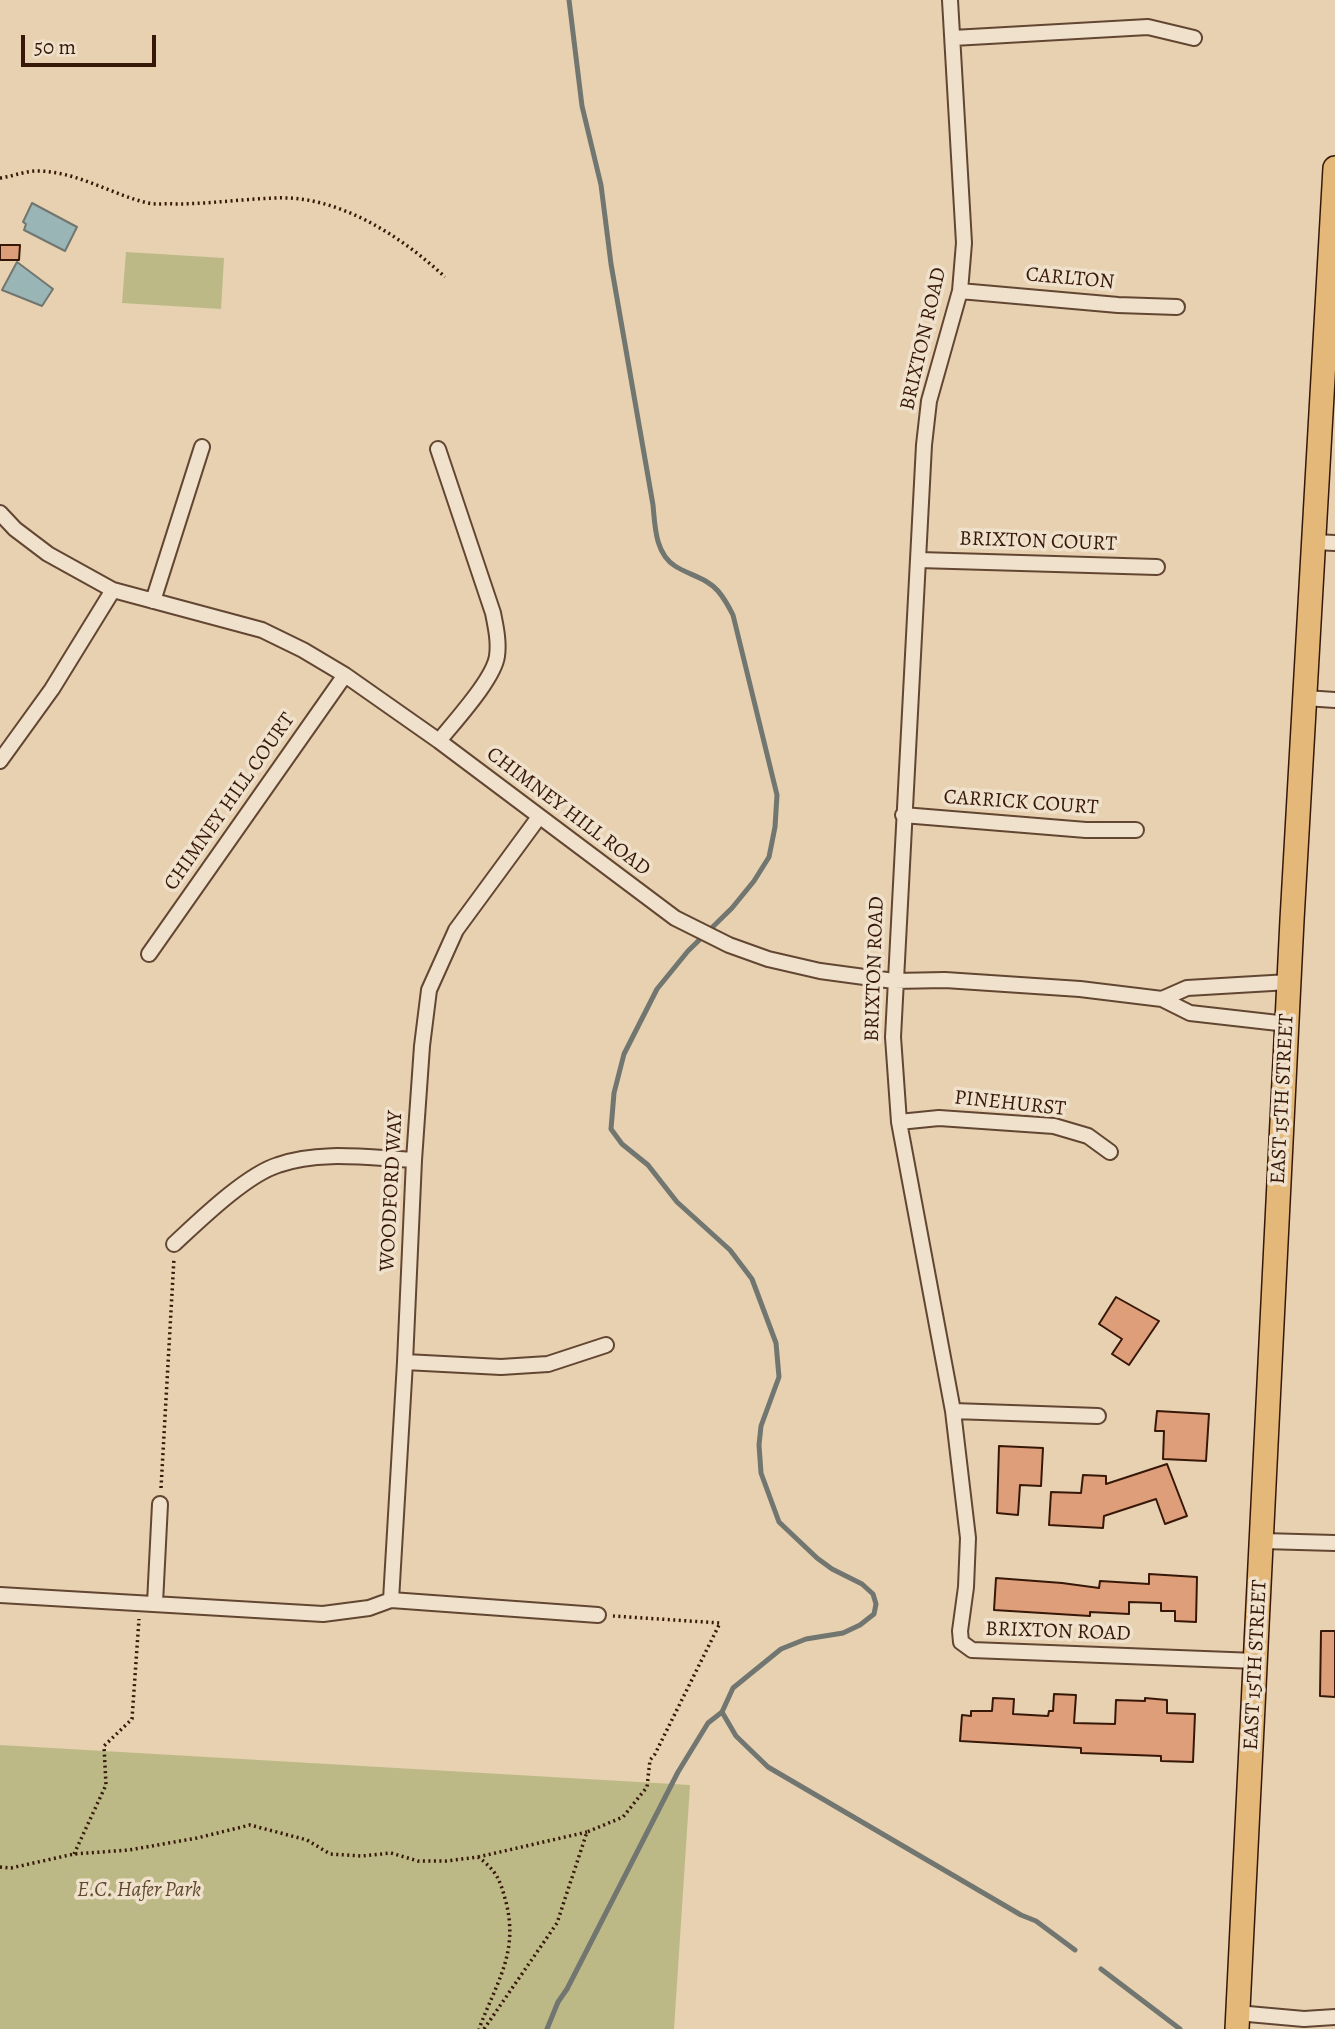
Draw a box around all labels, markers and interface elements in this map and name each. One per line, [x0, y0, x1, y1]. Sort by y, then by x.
scale bar [24, 21, 159, 65]
text: 50 m [34, 33, 76, 61]
street label: CARLTON [1025, 263, 1115, 295]
street label: BRIXTON ROAD [895, 265, 953, 413]
street label: BRIXTON COURT [959, 527, 1117, 557]
street label: CHIMNEY HILL COURT [159, 708, 301, 896]
street label: CHIMNEY HILL ROAD [481, 742, 655, 882]
street label: CARRICK COURT [943, 785, 1099, 821]
street label: BRIXTON ROAD [860, 896, 890, 1042]
street label: EAST 15TH STREET [1266, 1013, 1300, 1185]
street label: PINEHURST [953, 1086, 1067, 1122]
street label: WOODFORD WAY [375, 1110, 409, 1272]
street label: EAST 15TH STREET [1239, 1579, 1273, 1751]
street label: BRIXTON ROAD [985, 1617, 1131, 1647]
park label: E.C. Hafer Park [77, 1878, 201, 1904]

